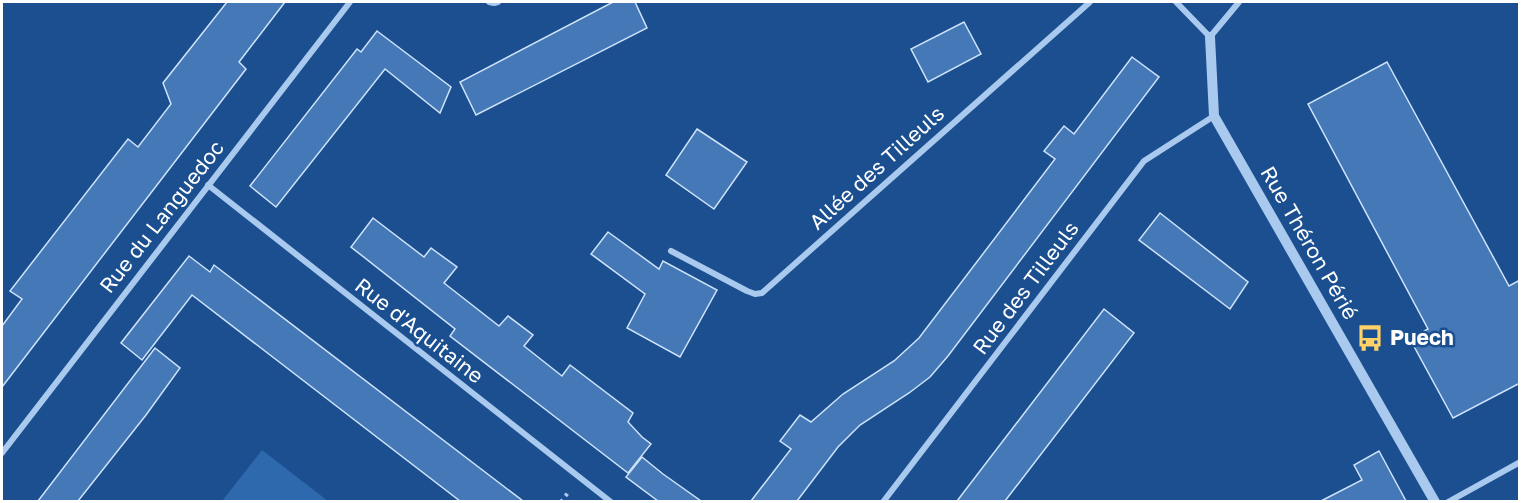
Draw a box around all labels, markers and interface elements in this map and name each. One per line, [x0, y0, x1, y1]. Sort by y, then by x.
street label: Allée des Tilleuls [804, 100, 949, 235]
street label: Rue du Languedoc [94, 135, 229, 298]
street label: Rue Théron Périé [1255, 161, 1364, 324]
street label: Rue des Tilleuls [967, 216, 1084, 359]
street label: Rue d'Aquitaine [350, 272, 489, 388]
bus stop icon: Puech [1355, 323, 1385, 353]
place label: Puech [1390, 324, 1454, 350]

